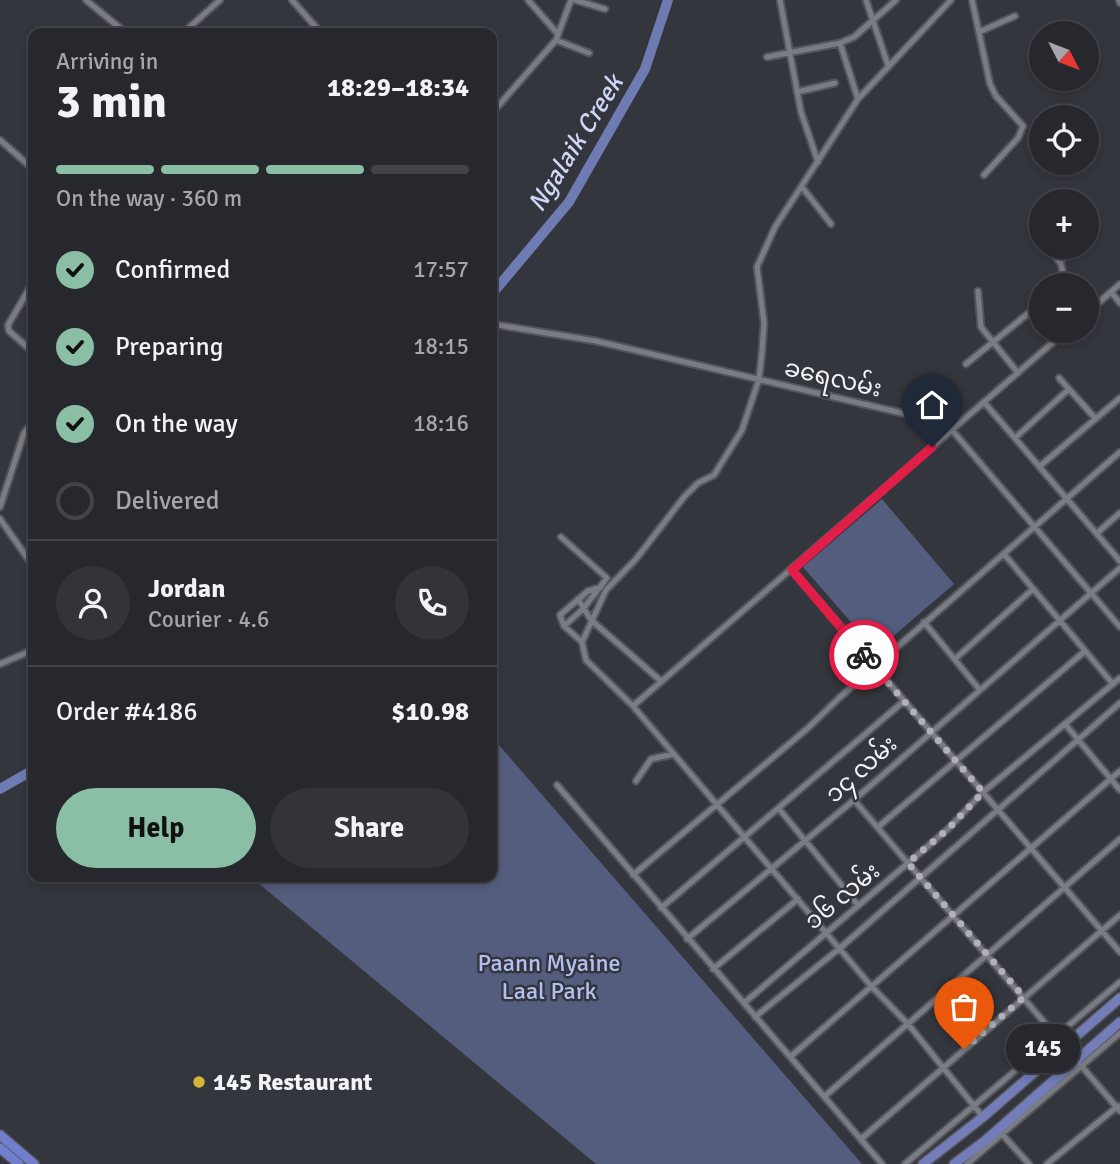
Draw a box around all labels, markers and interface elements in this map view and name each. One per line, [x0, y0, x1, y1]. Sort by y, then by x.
north arrow [1029, 21, 1099, 91]
map controls [1029, 21, 1099, 343]
text: Arriving in [56, 47, 158, 76]
water label: Ngalaik Creek [521, 68, 632, 218]
text: 18:29–18:34 [327, 72, 469, 104]
text: 3 min [56, 74, 167, 130]
button: locate [1029, 105, 1099, 175]
text: On the way · 360 m [56, 184, 242, 213]
button: + [1029, 189, 1099, 259]
icon: check [56, 251, 94, 289]
text: Confirmed [115, 254, 230, 286]
text: 17:57 [413, 255, 469, 284]
button: − [1029, 273, 1099, 343]
icon: check [56, 328, 94, 366]
text: Preparing [115, 331, 223, 363]
text: 18:15 [413, 332, 469, 361]
street label: ခရေလမ်း [780, 351, 885, 408]
pin [902, 375, 962, 447]
icon: home [913, 386, 951, 424]
icon: check [56, 405, 94, 443]
text: On the way [115, 408, 238, 440]
text: 18:16 [413, 409, 469, 438]
text: Delivered [115, 485, 220, 517]
button: person [56, 566, 130, 640]
button: phone [395, 566, 469, 640]
text: Jordan [148, 573, 225, 605]
text: Courier · 4.6 [148, 605, 269, 634]
courier [829, 620, 899, 690]
icon: bike [845, 636, 883, 674]
text: Order #4186 [56, 696, 197, 728]
text: $10.98 [391, 696, 469, 728]
street label: ၁၄ လမ်း [818, 728, 906, 812]
button: Help [56, 788, 256, 868]
button: Share [270, 788, 469, 868]
street label: ၁၆ လမ်း [798, 855, 886, 936]
park label: Paann Myaine Laal Park [477, 948, 621, 1006]
pin [934, 977, 994, 1049]
icon: bag [945, 988, 983, 1026]
callout: 145 [1006, 1024, 1080, 1074]
text: 145 [1024, 1034, 1062, 1063]
place label: 145 Restaurant [213, 1067, 372, 1097]
marker: 145 Restaurant [191, 1074, 207, 1090]

